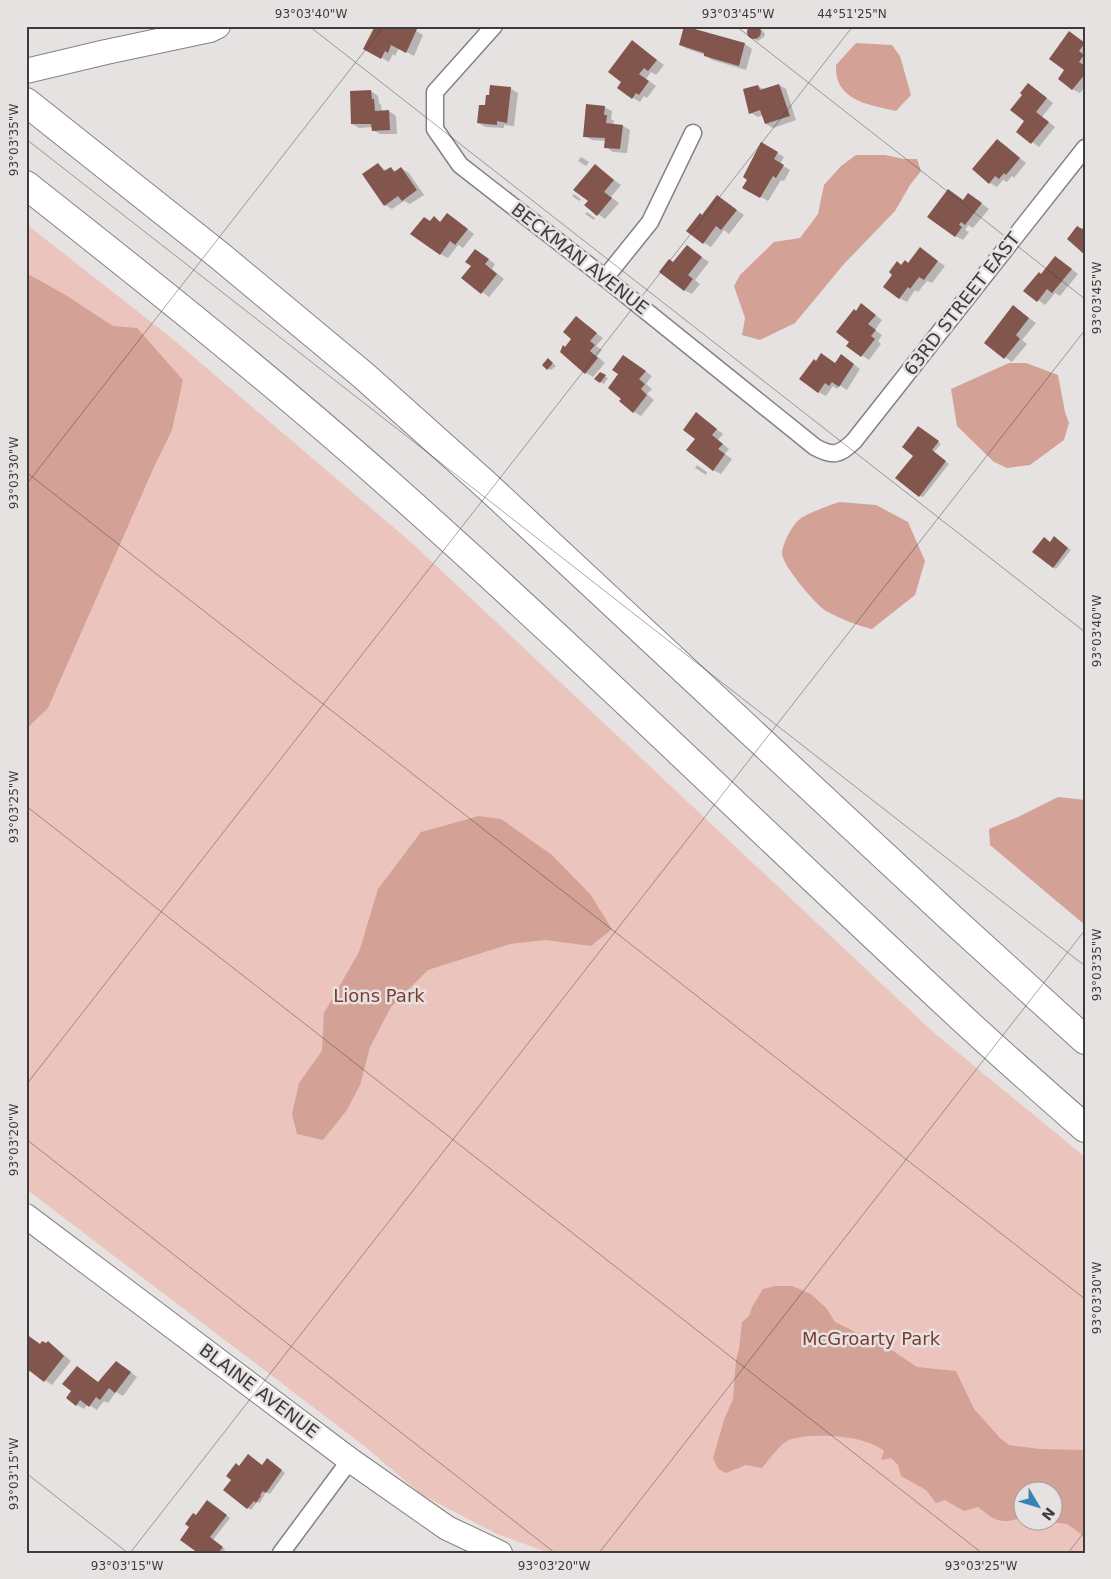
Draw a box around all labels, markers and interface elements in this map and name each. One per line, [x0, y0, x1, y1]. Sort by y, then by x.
text: 93°03'40"W [275, 7, 347, 21]
text: 93°03'45"W [702, 7, 774, 21]
text: 44°51'25"N [817, 7, 887, 21]
text: 93°03'35"W [7, 104, 21, 176]
street label: BECKMAN AVENUE [508, 199, 653, 319]
street label: 63RD STREET EAST [899, 227, 1025, 379]
text: 93°03'45"W [1090, 262, 1104, 334]
text: 93°03'30"W [7, 437, 21, 509]
text: 93°03'40"W [1090, 595, 1104, 667]
text: 93°03'25"W [7, 771, 21, 843]
text: 93°03'35"W [1090, 929, 1104, 1001]
park label: Lions Park [333, 985, 425, 1006]
text: 93°03'20"W [7, 1104, 21, 1176]
text: 93°03'30"W [1090, 1262, 1104, 1334]
park label: McGroarty Park [802, 1328, 941, 1349]
street label: BLAINE AVENUE [196, 1339, 323, 1442]
text: 93°03'15"W [7, 1438, 21, 1510]
north arrow [1014, 1482, 1064, 1532]
text: N [1038, 1504, 1058, 1524]
text: 93°03'15"W [91, 1559, 163, 1573]
text: 93°03'20"W [518, 1559, 590, 1573]
text: 93°03'25"W [945, 1559, 1017, 1573]

